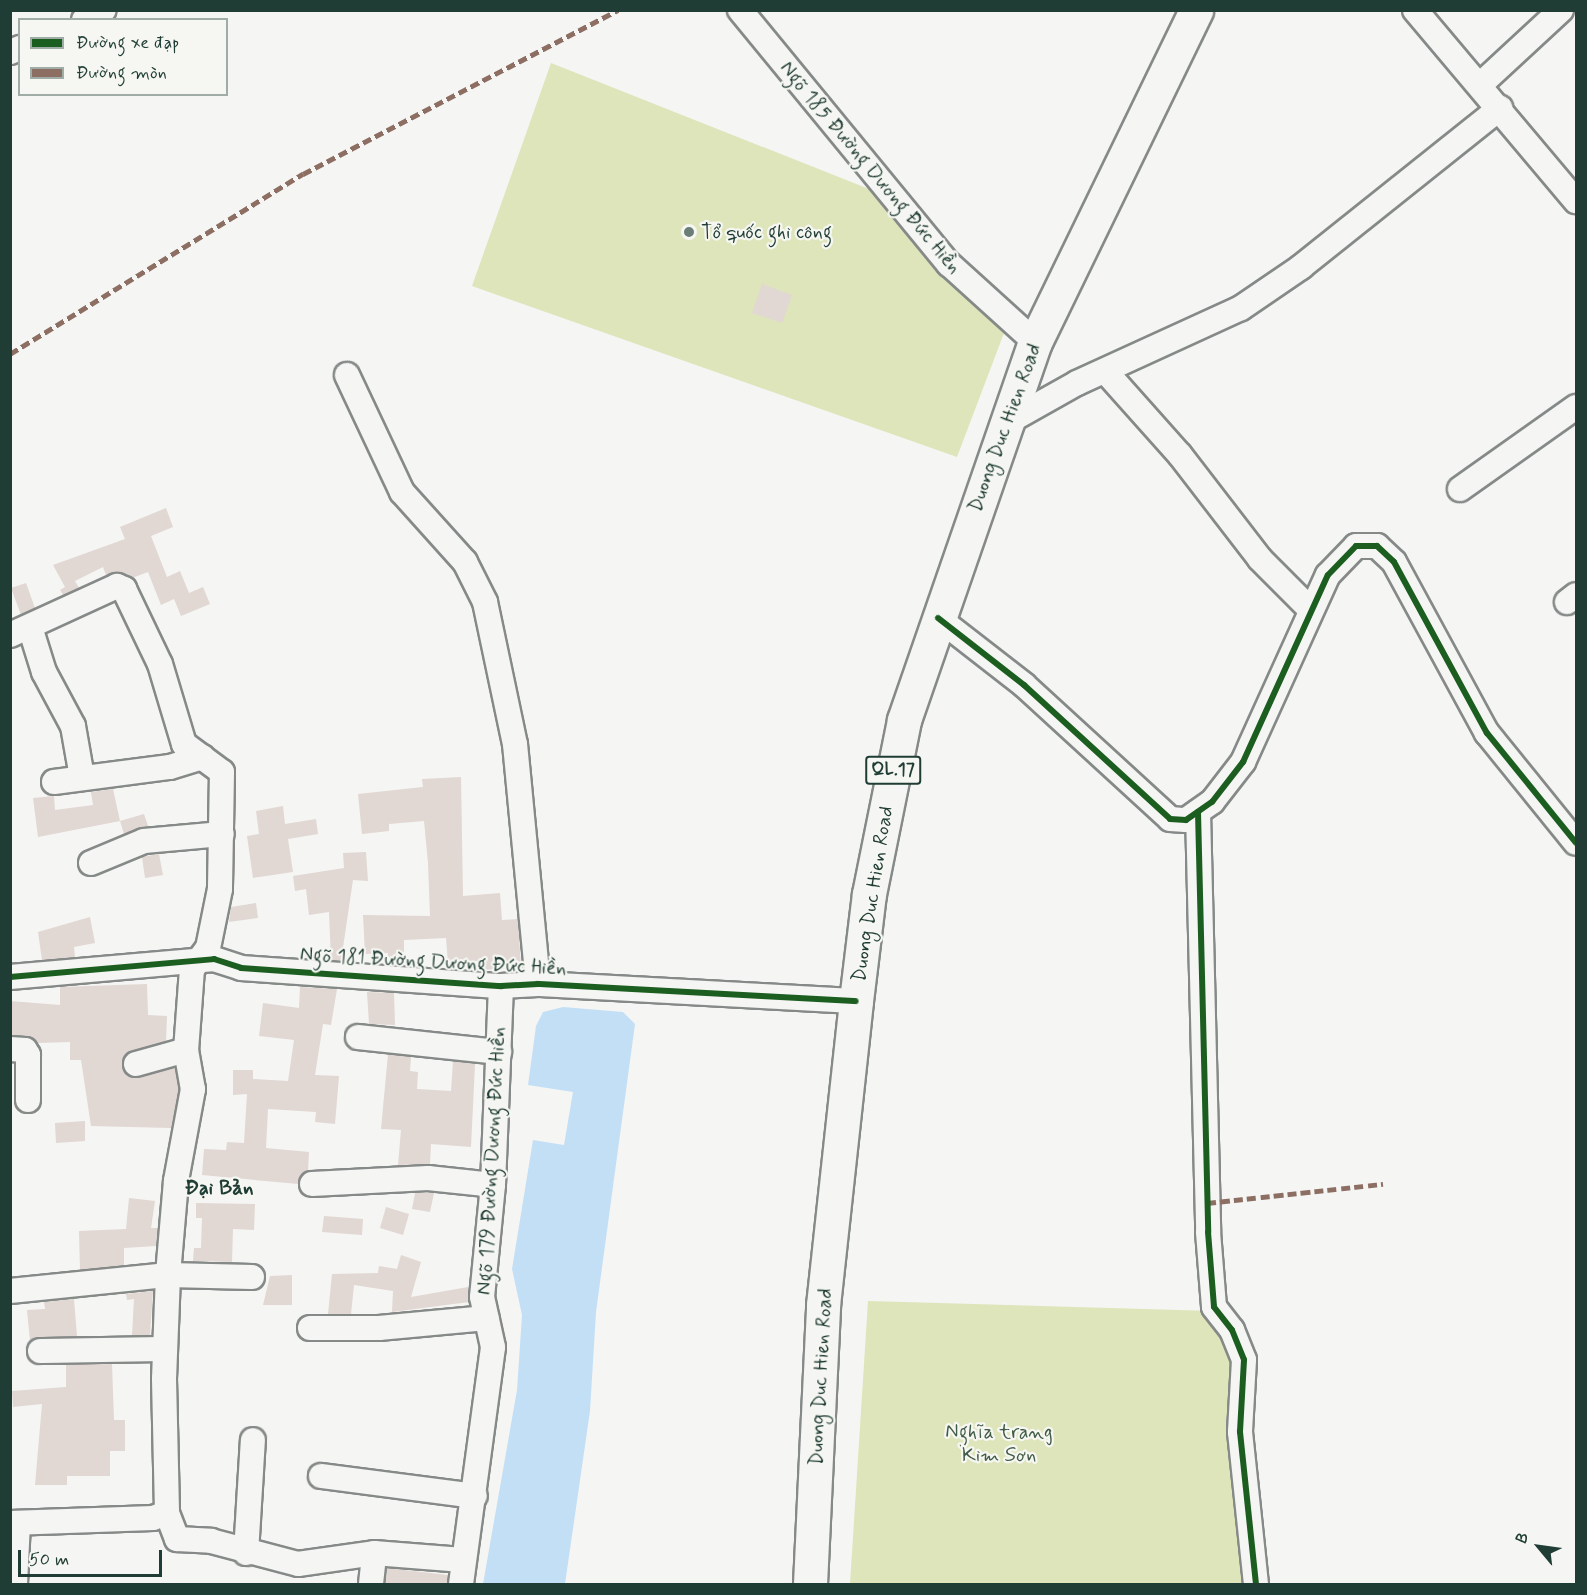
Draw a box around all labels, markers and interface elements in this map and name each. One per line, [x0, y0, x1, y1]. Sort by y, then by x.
legend [18, 18, 228, 96]
text: Đường xe đạp [76, 31, 179, 55]
street label: Ngõ 185 Đường Dương Đức Hiền [774, 56, 966, 280]
text: Đường mòn [76, 61, 167, 85]
place label: Tổ quốc ghi công [701, 220, 833, 244]
marker: Tổ quốc ghi công [682, 225, 696, 239]
street label: Duong Duc Hien Road [963, 340, 1047, 516]
road number: QL.17 [864, 755, 922, 785]
street label: Duong Duc Hien Road [847, 804, 899, 984]
street label: Ngõ 181 Đường Dương Đức Hiền [299, 943, 567, 981]
street label: Ngõ 179 Đường Dương Đức Hiền [473, 1026, 511, 1296]
district label: Đại Bản [184, 1175, 254, 1201]
street label: Duong Duc Hien Road [804, 1287, 838, 1467]
park label: Nghĩa trang Kim Sơn [945, 1421, 1053, 1468]
north arrow [1509, 1517, 1569, 1577]
text: B [1511, 1529, 1534, 1548]
scale bar [21, 1538, 165, 1576]
text: 50 m [29, 1548, 69, 1572]

